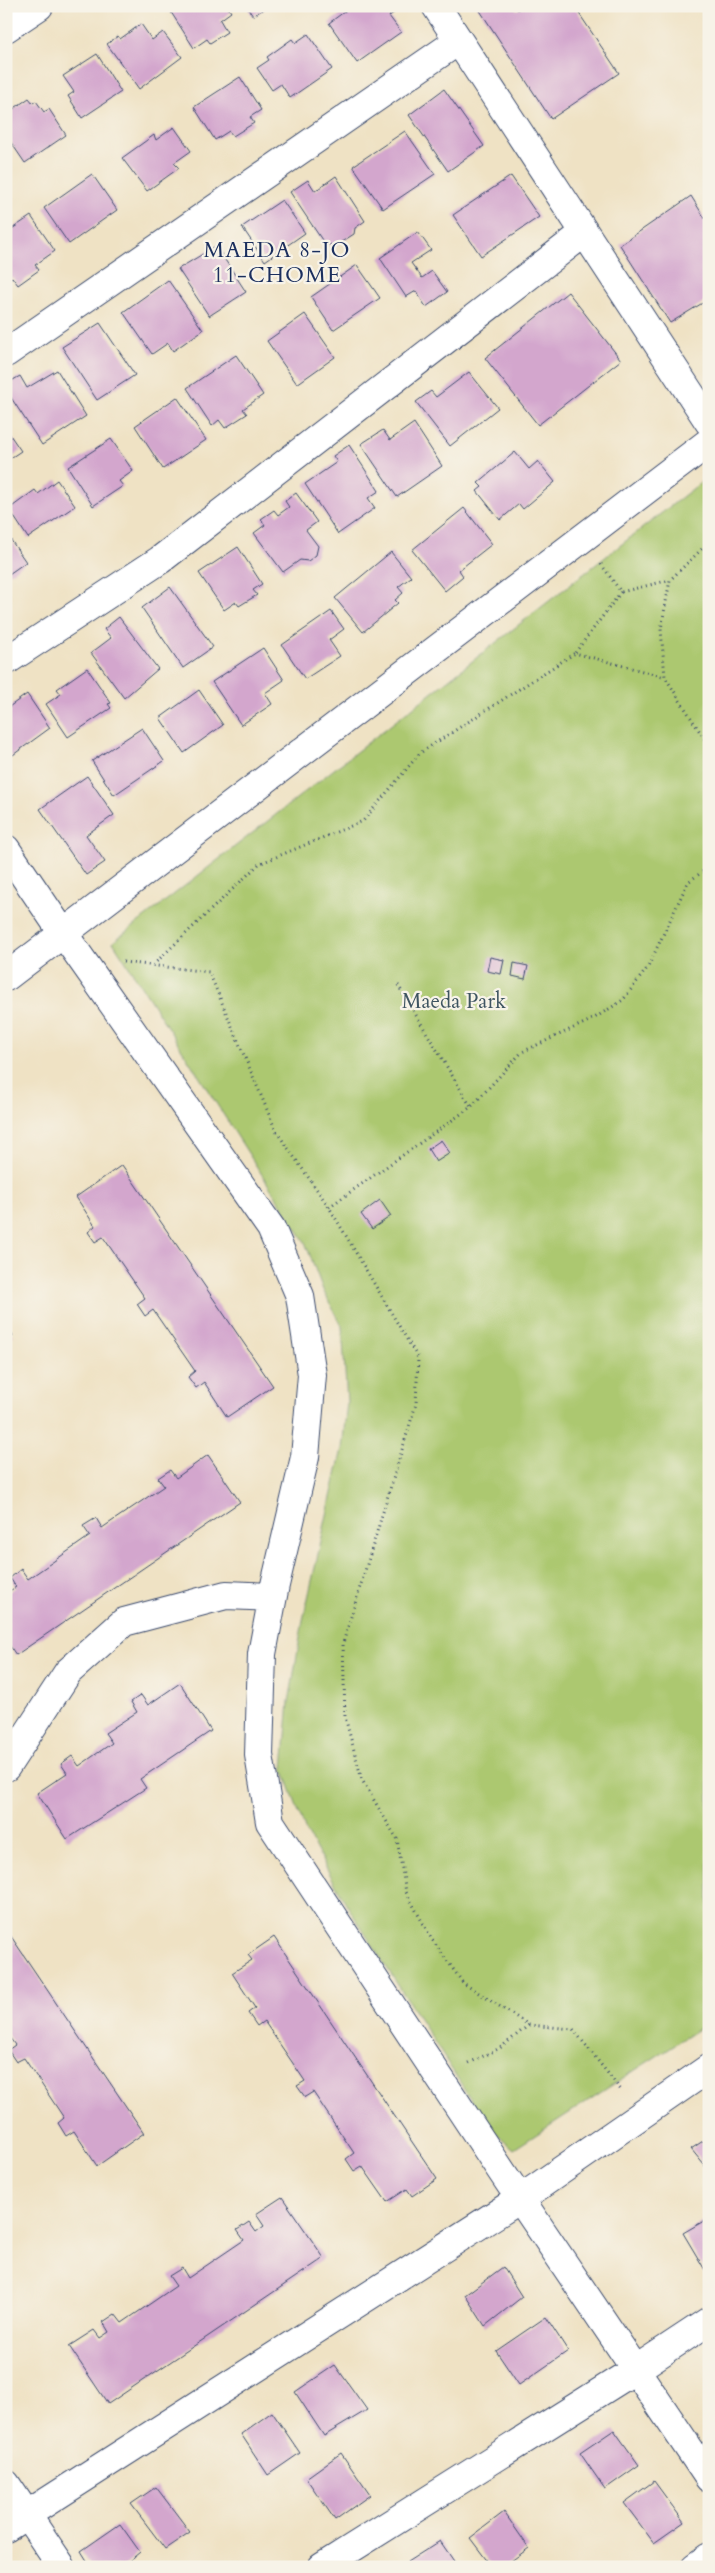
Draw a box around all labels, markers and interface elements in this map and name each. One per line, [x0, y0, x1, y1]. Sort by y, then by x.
district label: MAEDA 8-JO 11-CHOME [204, 235, 350, 290]
park label: Maeda Park [402, 987, 507, 1016]

